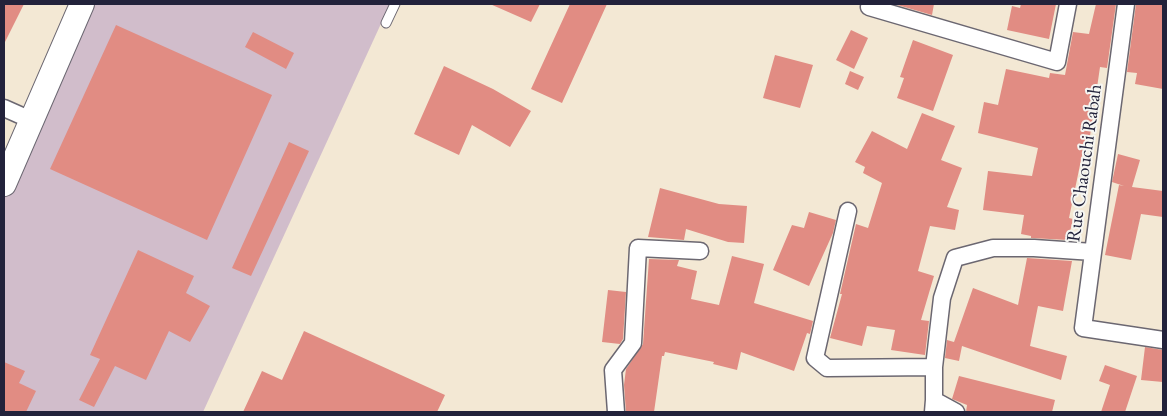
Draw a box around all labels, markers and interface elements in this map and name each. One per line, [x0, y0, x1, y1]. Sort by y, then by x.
street label: Rue Chaouchi Rabah [1063, 83, 1107, 243]

